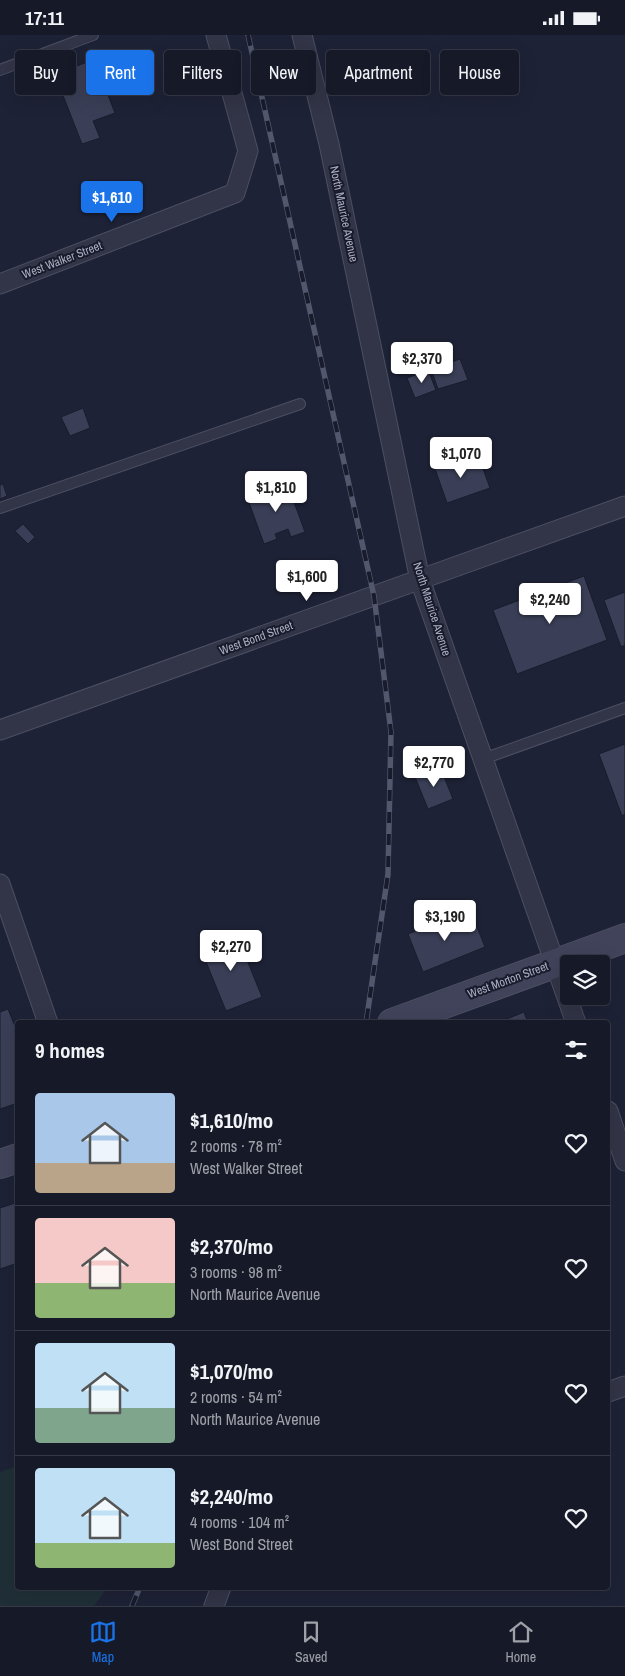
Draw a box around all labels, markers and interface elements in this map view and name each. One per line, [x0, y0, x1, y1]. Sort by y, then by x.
text: 17:11 [25, 5, 64, 31]
chip: Buy [15, 50, 76, 95]
chip: Rent [86, 50, 154, 95]
chip: Filters [164, 50, 241, 95]
chip: New [251, 50, 316, 95]
chip: Apartment [326, 50, 430, 95]
chip: House [440, 50, 519, 95]
street label: North Maurice Avenue [326, 165, 362, 263]
pin: $1,610 [71, 181, 153, 223]
text: $1,610 [92, 186, 132, 208]
street label: West Walker Street [20, 237, 104, 283]
pin: $2,370 [381, 341, 463, 384]
text: $2,370 [402, 347, 442, 369]
pin: $1,070 [420, 437, 502, 479]
text: $1,070 [441, 442, 481, 464]
pin: $1,810 [235, 471, 317, 513]
text: $1,810 [256, 476, 296, 498]
pin: $1,600 [266, 559, 348, 602]
street label: North Maurice Avenue [409, 560, 455, 658]
text: $1,600 [287, 565, 327, 587]
pin: $2,240 [509, 583, 591, 625]
text: $2,240 [530, 588, 570, 610]
street label: West Bond Street [217, 617, 295, 659]
pin: $2,770 [393, 745, 475, 788]
text: $2,770 [414, 751, 454, 773]
pin: $3,190 [404, 899, 486, 942]
text: $3,190 [425, 905, 465, 927]
pin: $2,270 [190, 929, 272, 972]
text: $2,270 [211, 935, 251, 957]
map controls [560, 955, 610, 1005]
button: layers [560, 955, 610, 1005]
street label: West Morton Street [466, 958, 551, 1002]
text: 9 homes [35, 1036, 105, 1065]
icon: filters [562, 1036, 590, 1064]
text: $1,610/mo [190, 1106, 273, 1135]
icon: home [75, 1113, 135, 1173]
icon: heart [562, 1129, 590, 1157]
text: 2 rooms · 78 m² [190, 1135, 282, 1157]
text: West Walker Street [190, 1157, 302, 1179]
text: $2,370/mo [190, 1232, 273, 1261]
icon: home [75, 1238, 135, 1298]
icon: heart [562, 1254, 590, 1282]
text: 3 rooms · 98 m² [190, 1261, 282, 1283]
text: North Maurice Avenue [190, 1283, 320, 1305]
text: $1,070/mo [190, 1357, 273, 1386]
icon: home [75, 1363, 135, 1423]
icon: heart [562, 1379, 590, 1407]
text: 2 rooms · 54 m² [190, 1386, 282, 1408]
text: North Maurice Avenue [190, 1408, 320, 1430]
text: $2,240/mo [190, 1482, 273, 1511]
icon: home [75, 1488, 135, 1548]
icon: heart [562, 1504, 590, 1532]
text: 4 rooms · 104 m² [190, 1511, 289, 1533]
text: West Bond Street [190, 1533, 293, 1555]
tab: Map [89, 1618, 117, 1666]
tab: Saved [295, 1618, 327, 1666]
tab: Home [505, 1618, 536, 1666]

